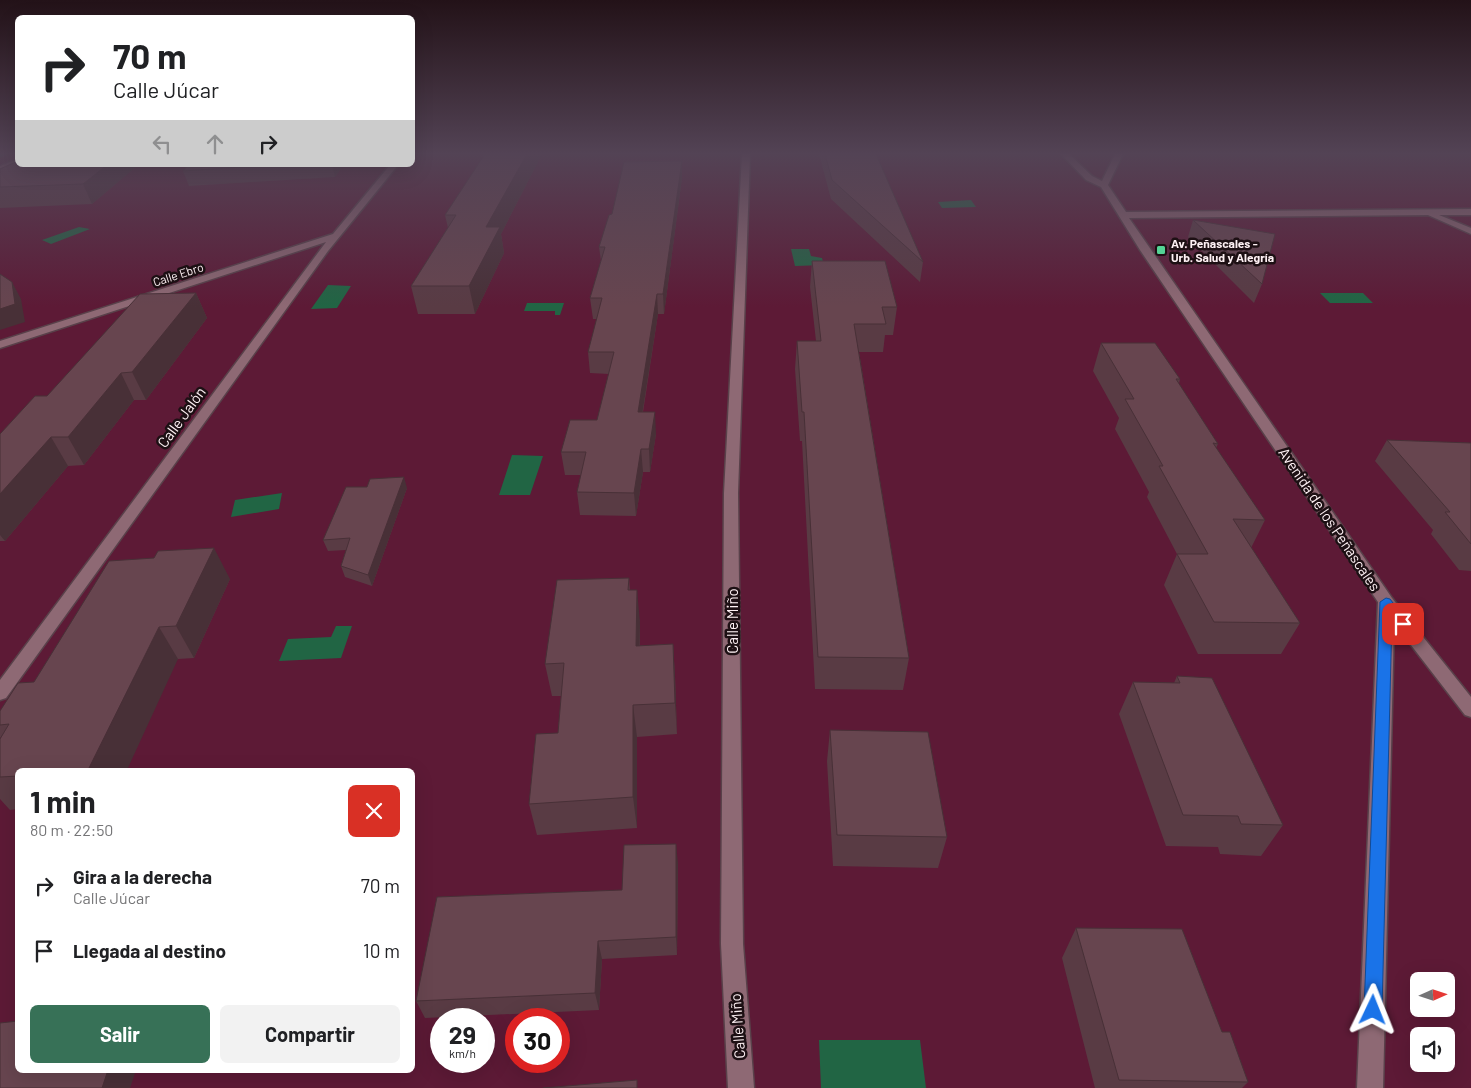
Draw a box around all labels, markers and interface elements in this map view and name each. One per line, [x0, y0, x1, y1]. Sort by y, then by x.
text: 70 m [113, 34, 187, 76]
icon: right [30, 35, 95, 100]
text: Calle Júcar [113, 76, 219, 102]
icon: left [148, 130, 176, 158]
icon: ahead [201, 130, 229, 158]
icon: right [254, 130, 282, 158]
place label: Av. Peñascales - Urb. Salud y Alegría [1171, 236, 1274, 264]
marker: Av. Peñascales - Urb. Salud y Alegría [1155, 244, 1167, 256]
street label: Calle Ebro [151, 259, 205, 289]
street label: Calle Jalón [153, 383, 209, 451]
street label: Avenida de los Peñascales [1275, 444, 1385, 594]
street label: Calle Miño [723, 588, 741, 654]
pin [1382, 603, 1424, 645]
icon: arrive [1389, 610, 1417, 638]
text: 1 min [30, 783, 96, 819]
button: close [348, 785, 400, 837]
text: 80 m · 22:50 [30, 820, 113, 839]
text: Gira a la derecha [73, 865, 212, 888]
icon: right [30, 872, 58, 900]
text: 70 m [361, 874, 400, 897]
text: Calle Júcar [73, 888, 150, 907]
icon: arrive [30, 937, 58, 965]
text: Llegada al destino [73, 939, 226, 962]
text: 10 m [363, 939, 400, 962]
north arrow [1410, 972, 1455, 1018]
map controls [1410, 972, 1455, 1072]
position arrow [1346, 983, 1398, 1035]
street label: Calle Miño [726, 993, 748, 1059]
button: Salir [30, 1005, 210, 1063]
button: Compartir [220, 1005, 400, 1063]
speed limit sign: 30 [505, 1008, 570, 1073]
text: 29 [449, 1019, 476, 1049]
button: sound [1410, 1027, 1455, 1072]
text: km/h [449, 1046, 476, 1060]

